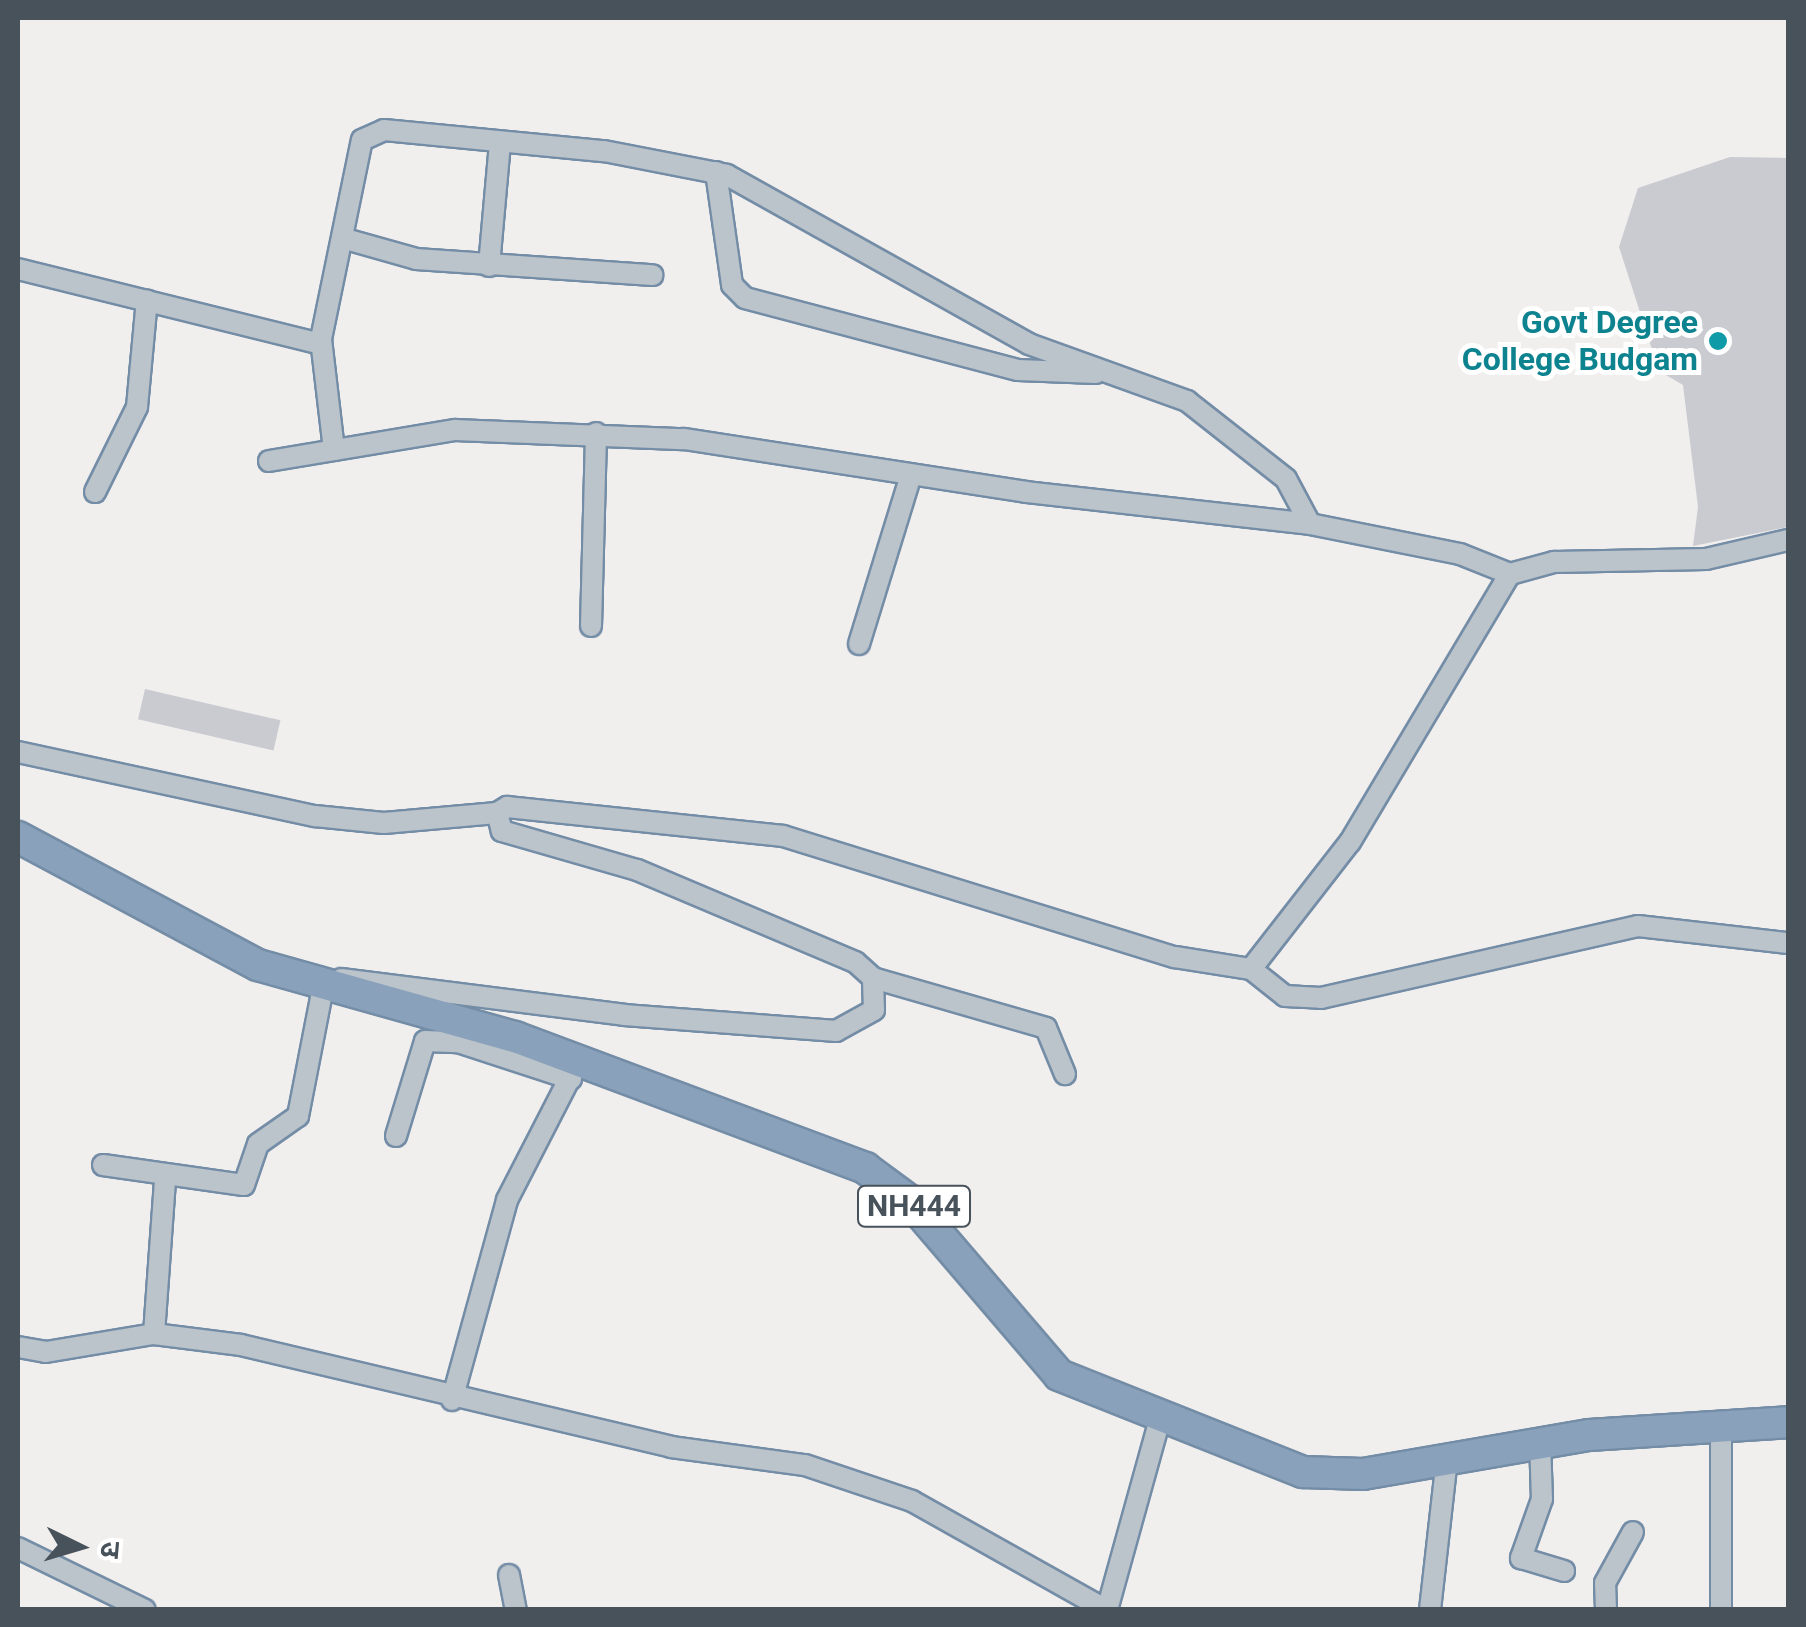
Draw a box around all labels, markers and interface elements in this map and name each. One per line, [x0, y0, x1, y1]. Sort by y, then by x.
place label: Govt Degree College Budgam [1462, 304, 1698, 379]
marker: Govt Degree College Budgam [1707, 330, 1729, 352]
road number: NH444 [856, 1181, 972, 1231]
north arrow [30, 1497, 130, 1597]
text: उ [93, 1540, 128, 1559]

